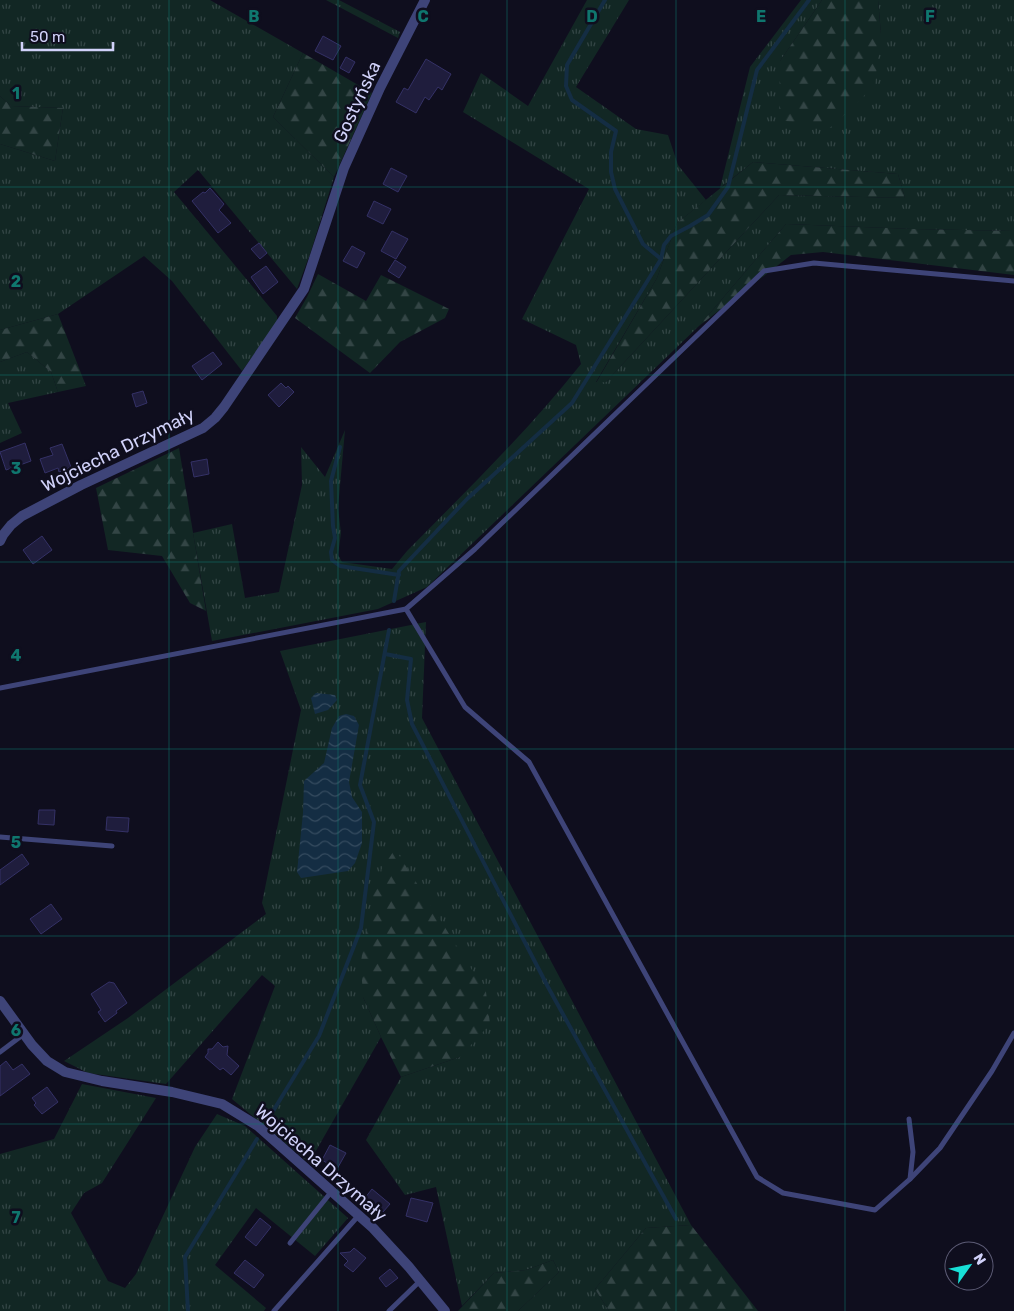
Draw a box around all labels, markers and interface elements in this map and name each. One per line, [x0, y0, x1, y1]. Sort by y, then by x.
text: B [248, 7, 260, 26]
text: C [417, 7, 429, 26]
text: D [586, 7, 598, 26]
text: E [756, 7, 766, 26]
text: F [925, 7, 935, 26]
scale bar [22, 20, 114, 52]
text: 50 m [30, 28, 65, 46]
street label: Gostyńska [328, 58, 386, 146]
text: 1 [12, 84, 20, 103]
text: 2 [11, 272, 21, 291]
street label: Wojciecha Drzymały [38, 403, 198, 497]
text: 3 [11, 459, 21, 478]
text: 4 [11, 646, 22, 665]
text: 5 [11, 833, 21, 852]
text: 6 [11, 1021, 21, 1040]
street label: Wojciecha Drzymały [250, 1100, 392, 1226]
text: 7 [11, 1208, 21, 1227]
north arrow [944, 1241, 994, 1291]
text: N [970, 1250, 989, 1268]

